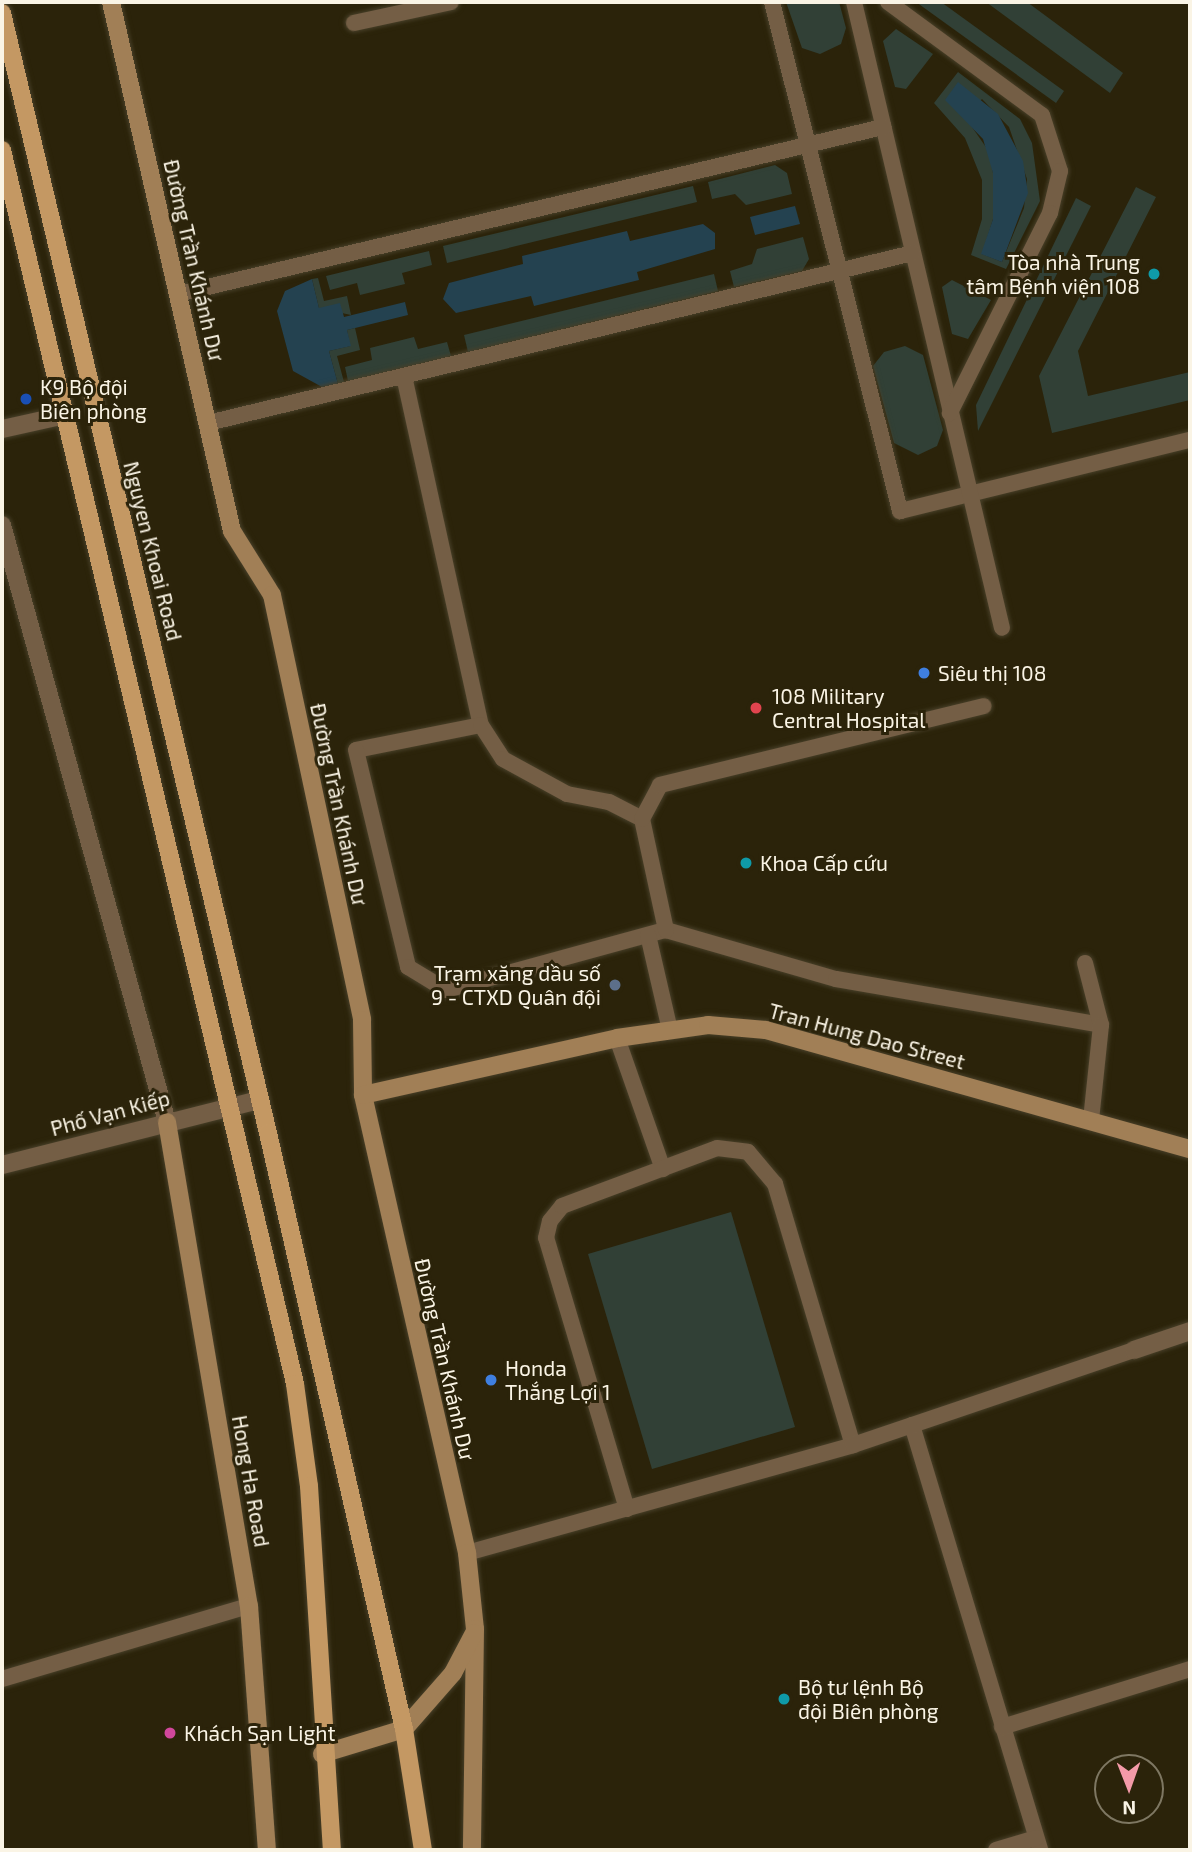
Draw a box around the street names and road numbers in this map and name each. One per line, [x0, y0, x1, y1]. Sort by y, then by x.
street label: Đường Trần Khánh Dư [159, 157, 229, 363]
street label: Nguyen Khoai Road [119, 459, 187, 643]
street label: Đường Trần Khánh Dư [305, 701, 373, 907]
street label: Tran Hung Dao Street [766, 998, 968, 1074]
street label: Phố Vạn Kiếp [47, 1085, 173, 1141]
street label: Đường Trần Khánh Dư [410, 1256, 480, 1462]
street label: Hong Ha Road [227, 1413, 275, 1549]

